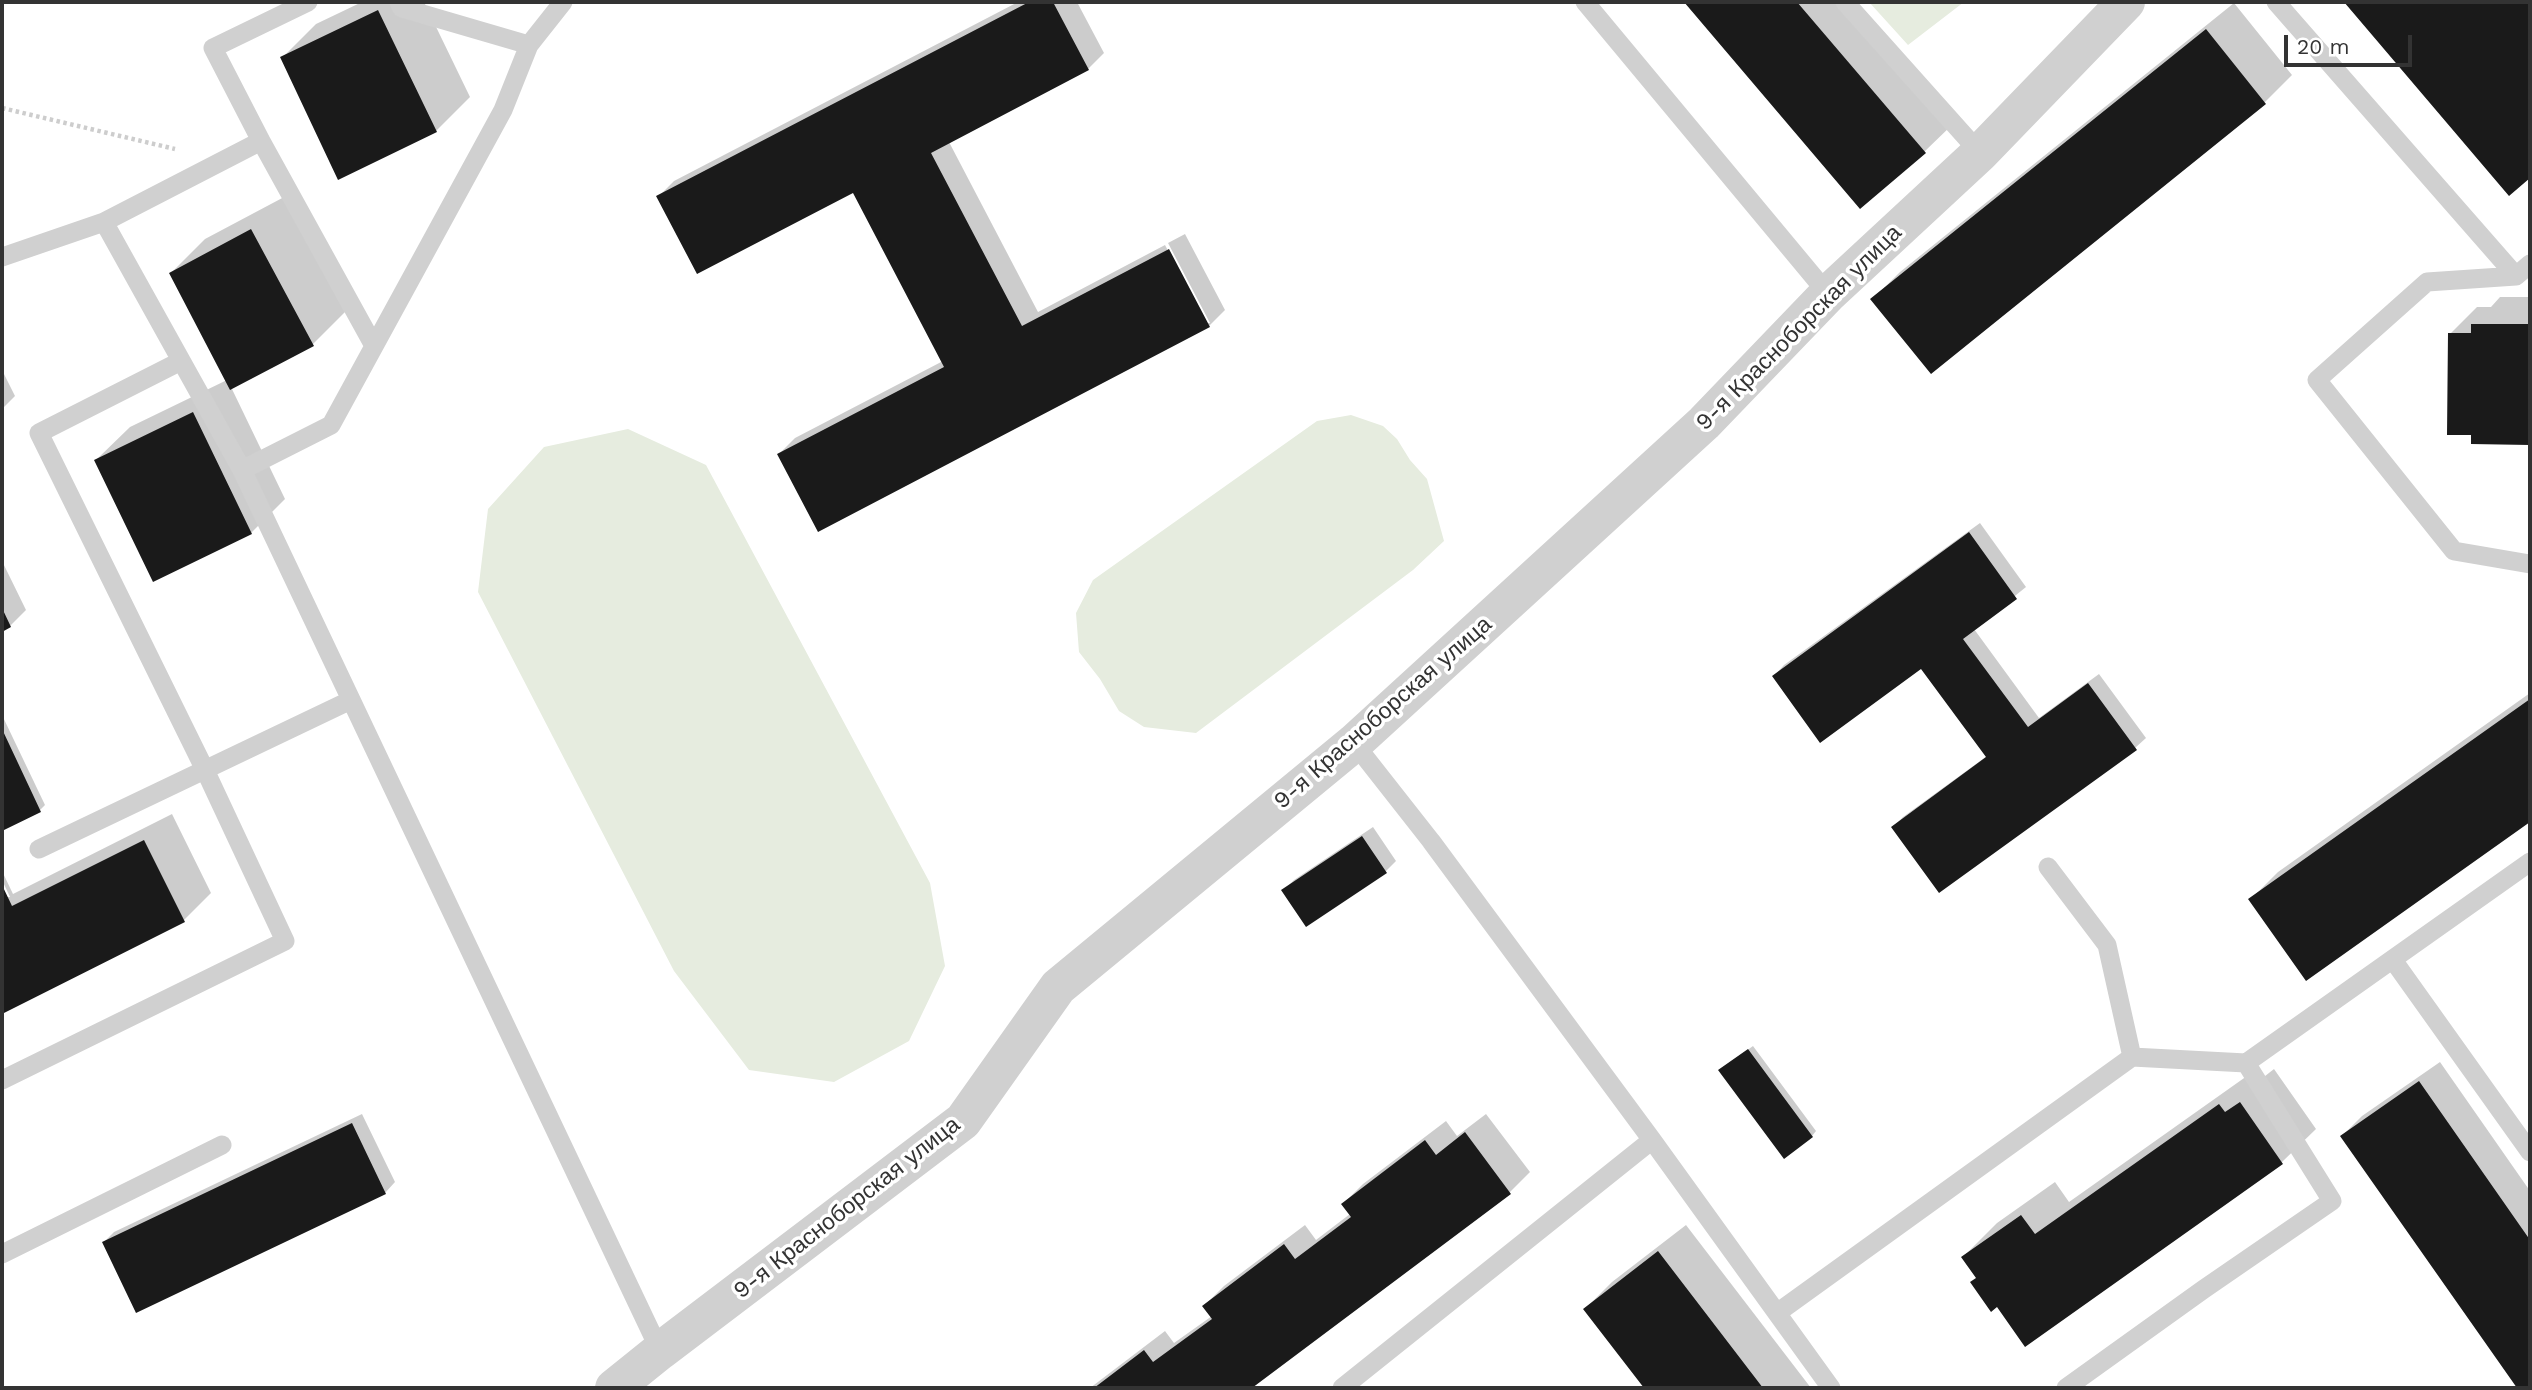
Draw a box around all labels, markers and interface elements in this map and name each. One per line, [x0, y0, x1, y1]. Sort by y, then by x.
scale bar [2287, 21, 2415, 65]
text: 20 m [2297, 34, 2349, 59]
street label: 9-я Красноборская улица [1690, 219, 1908, 437]
street label: 9-я Красноборская улица [1269, 611, 1497, 815]
street label: 9-я Красноборская улица [728, 1111, 966, 1305]

